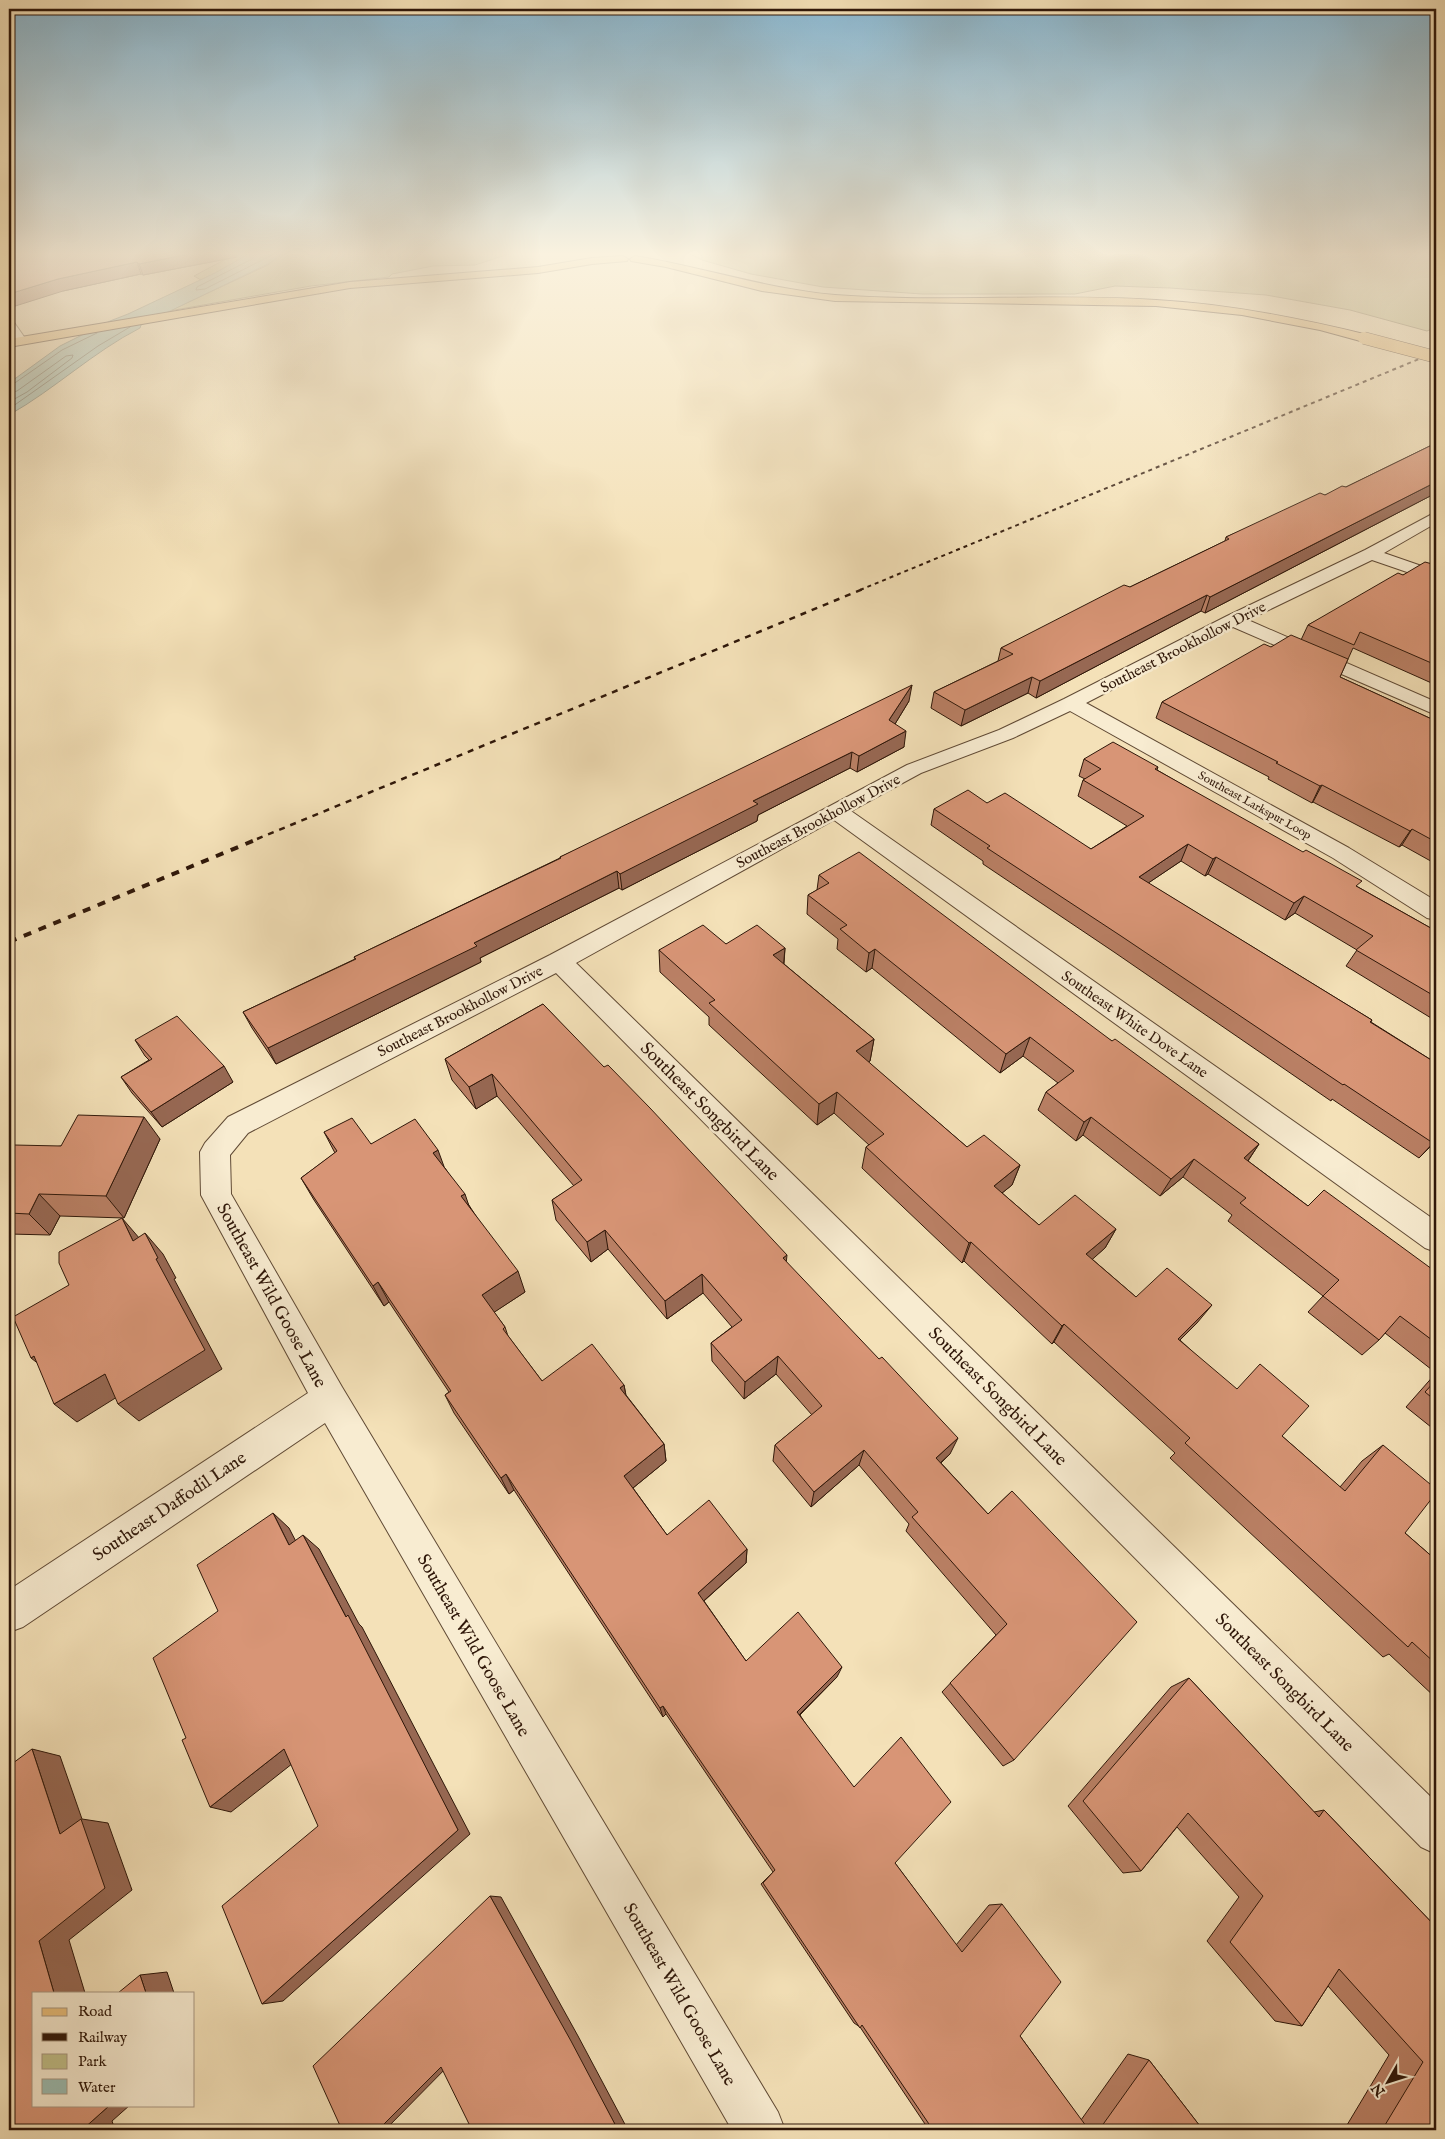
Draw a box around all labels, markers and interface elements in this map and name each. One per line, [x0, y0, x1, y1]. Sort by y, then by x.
street label: Southeast Brookhollow Drive [1097, 597, 1269, 698]
street label: Southeast Larkspur Loop [1195, 768, 1315, 844]
street label: Southeast Brookhollow Drive [733, 770, 904, 873]
street label: Southeast Brookhollow Drive [374, 961, 546, 1062]
street label: Southeast White Dove Lane [1058, 967, 1212, 1082]
street label: Southeast Songbird Lane [635, 1038, 783, 1186]
street label: Southeast Wild Goose Lane [210, 1199, 331, 1392]
street label: Southeast Songbird Lane [923, 1323, 1071, 1471]
street label: Southeast Daffodil Lane [88, 1447, 251, 1567]
street label: Southeast Wild Goose Lane [411, 1550, 535, 1741]
street label: Southeast Songbird Lane [1210, 1609, 1358, 1757]
street label: Southeast Wild Goose Lane [617, 1899, 741, 2090]
legend [32, 1992, 195, 2106]
text: Road [78, 2002, 113, 2021]
text: Railway [78, 2028, 128, 2047]
text: Park [78, 2052, 108, 2071]
north arrow [1362, 2056, 1412, 2106]
text: Water [78, 2078, 116, 2097]
text: N [1368, 2079, 1390, 2101]

